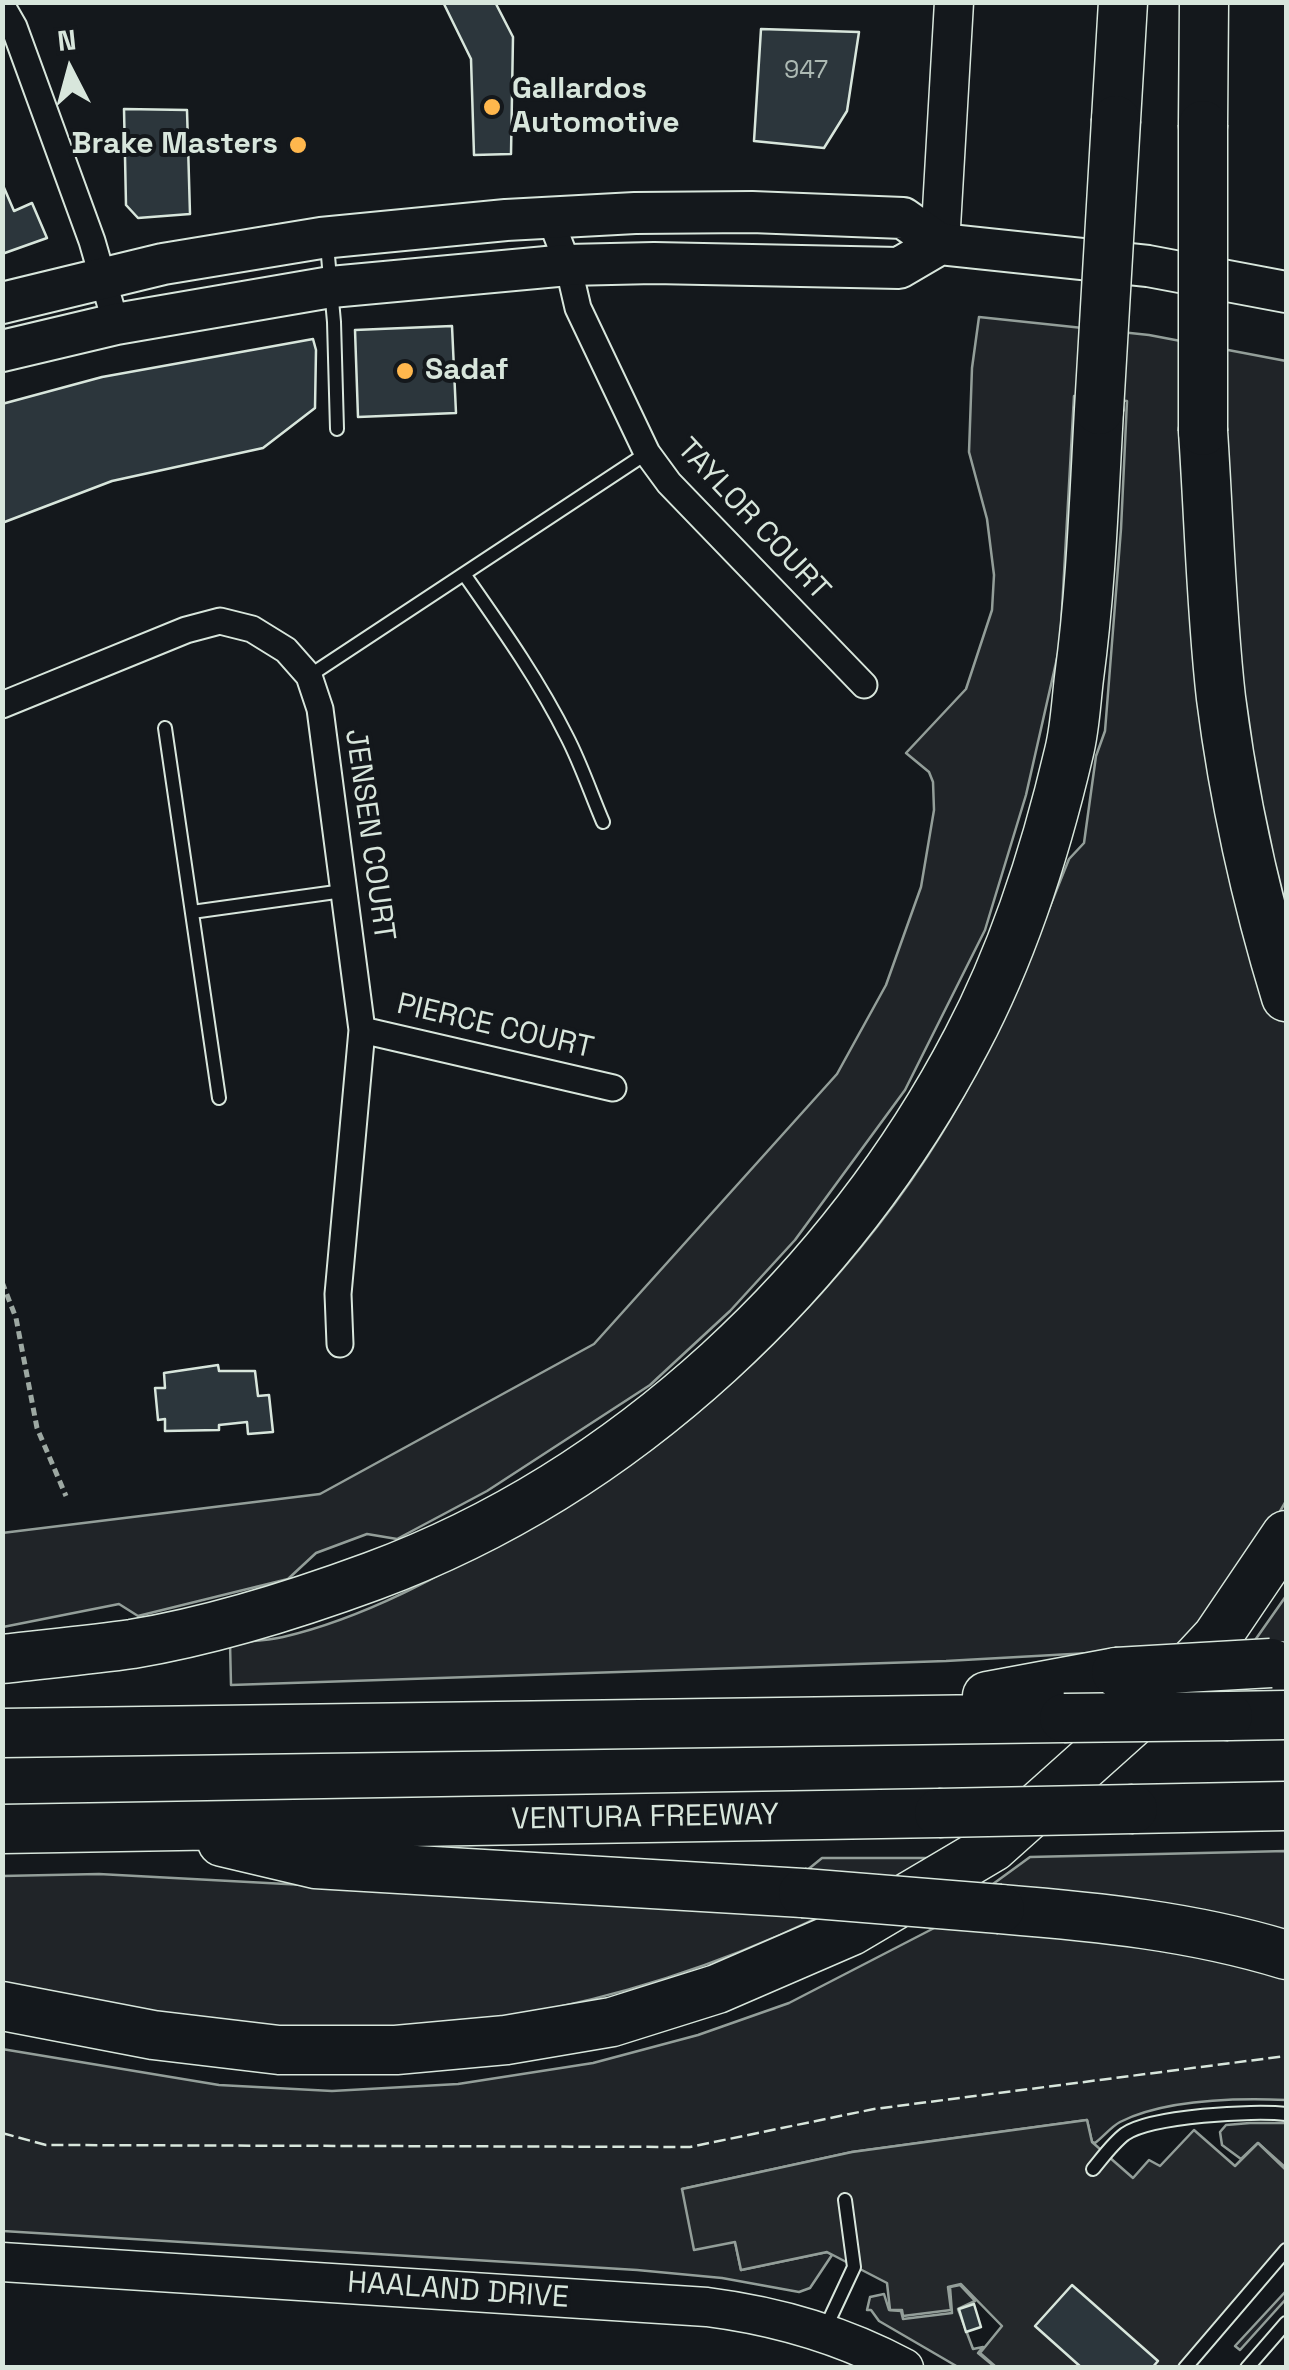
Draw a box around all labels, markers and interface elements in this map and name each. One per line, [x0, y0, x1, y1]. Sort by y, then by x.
north arrow [20, 20, 120, 120]
text: N [56, 21, 78, 59]
house number: 947 [784, 56, 828, 86]
place label: Gallardos Automotive [512, 72, 679, 142]
marker: Gallardos Automotive [481, 96, 503, 118]
place label: Brake Masters [71, 127, 278, 163]
marker: Brake Masters [287, 134, 309, 156]
place label: Sadaf [425, 353, 509, 389]
marker: Sadaf [394, 360, 416, 382]
street label: TAYLOR COURT [669, 432, 837, 608]
street label: JENSEN COURT [336, 727, 402, 943]
street label: PIERCE COURT [393, 987, 597, 1067]
street label: VENTURA FREEWAY [511, 1798, 779, 1838]
street label: HAALAND DRIVE [346, 2265, 570, 2317]

